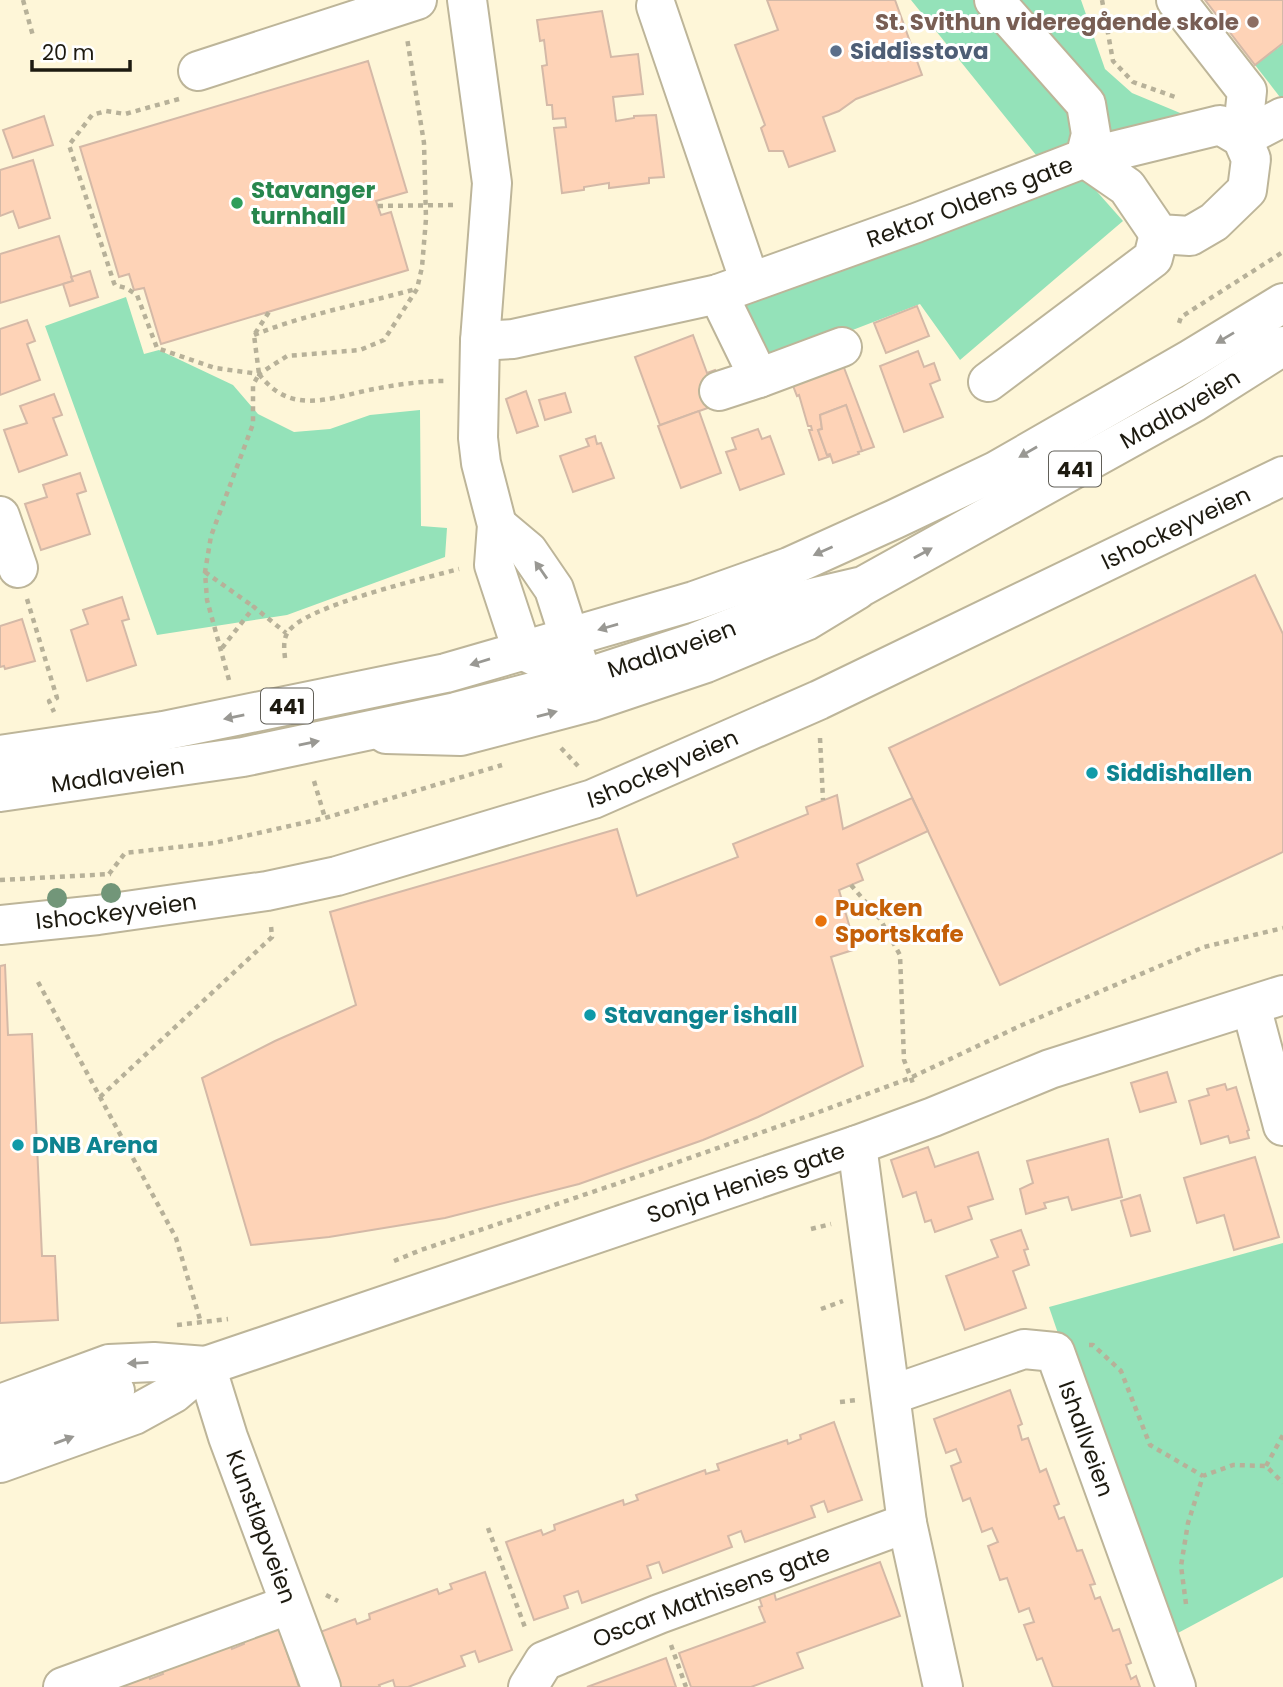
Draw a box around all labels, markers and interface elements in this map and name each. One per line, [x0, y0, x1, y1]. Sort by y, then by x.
place label: St. Svithun videregående skole [875, 6, 1239, 38]
marker: St. Svithun videregående skole [1245, 14, 1261, 30]
scale bar [32, 28, 130, 72]
place label: Siddisstova [850, 35, 989, 67]
text: 20 m [42, 38, 95, 67]
marker: Siddisstova [828, 43, 844, 59]
street label: Rektor Oldens gate [862, 148, 1077, 255]
place label: Stavanger turnhall [251, 174, 375, 232]
marker: Stavanger turnhall [229, 195, 245, 211]
one-way arrow [1215, 332, 1234, 345]
street label: Madlaveien [1114, 361, 1246, 456]
one-way arrow [1018, 446, 1037, 458]
road number: 441 [1049, 452, 1101, 486]
street label: Ishockeyveien [1096, 478, 1256, 577]
one-way arrow [813, 545, 833, 557]
one-way arrow [913, 547, 933, 559]
one-way arrow [534, 561, 548, 579]
street label: Madlaveien [603, 612, 741, 686]
one-way arrow [598, 622, 619, 632]
one-way arrow [469, 658, 490, 668]
road number: 441 [261, 688, 313, 724]
one-way arrow [536, 708, 558, 719]
one-way arrow [223, 711, 245, 722]
street label: Ishockeyveien [583, 721, 743, 816]
one-way arrow [298, 738, 320, 749]
street label: Madlaveien [49, 750, 186, 800]
place label: Siddishallen [1106, 757, 1252, 789]
marker: Siddishallen [1084, 765, 1100, 781]
street label: Ishockeyveien [34, 885, 199, 937]
place label: Pucken Sportskafe [835, 892, 964, 950]
marker: Pucken Sportskafe [813, 913, 829, 929]
place label: Stavanger ishall [604, 999, 797, 1031]
marker: Stavanger ishall [582, 1007, 598, 1023]
place label: DNB Arena [32, 1129, 158, 1161]
street label: Sonja Henies gate [643, 1134, 849, 1231]
marker: DNB Arena [10, 1137, 26, 1153]
one-way arrow [126, 1357, 148, 1368]
street label: Ishallveien [1051, 1376, 1122, 1501]
one-way arrow [54, 1434, 75, 1445]
street label: Kunstløpveien [218, 1445, 304, 1608]
street label: Oscar Mathisens gate [588, 1537, 834, 1655]

